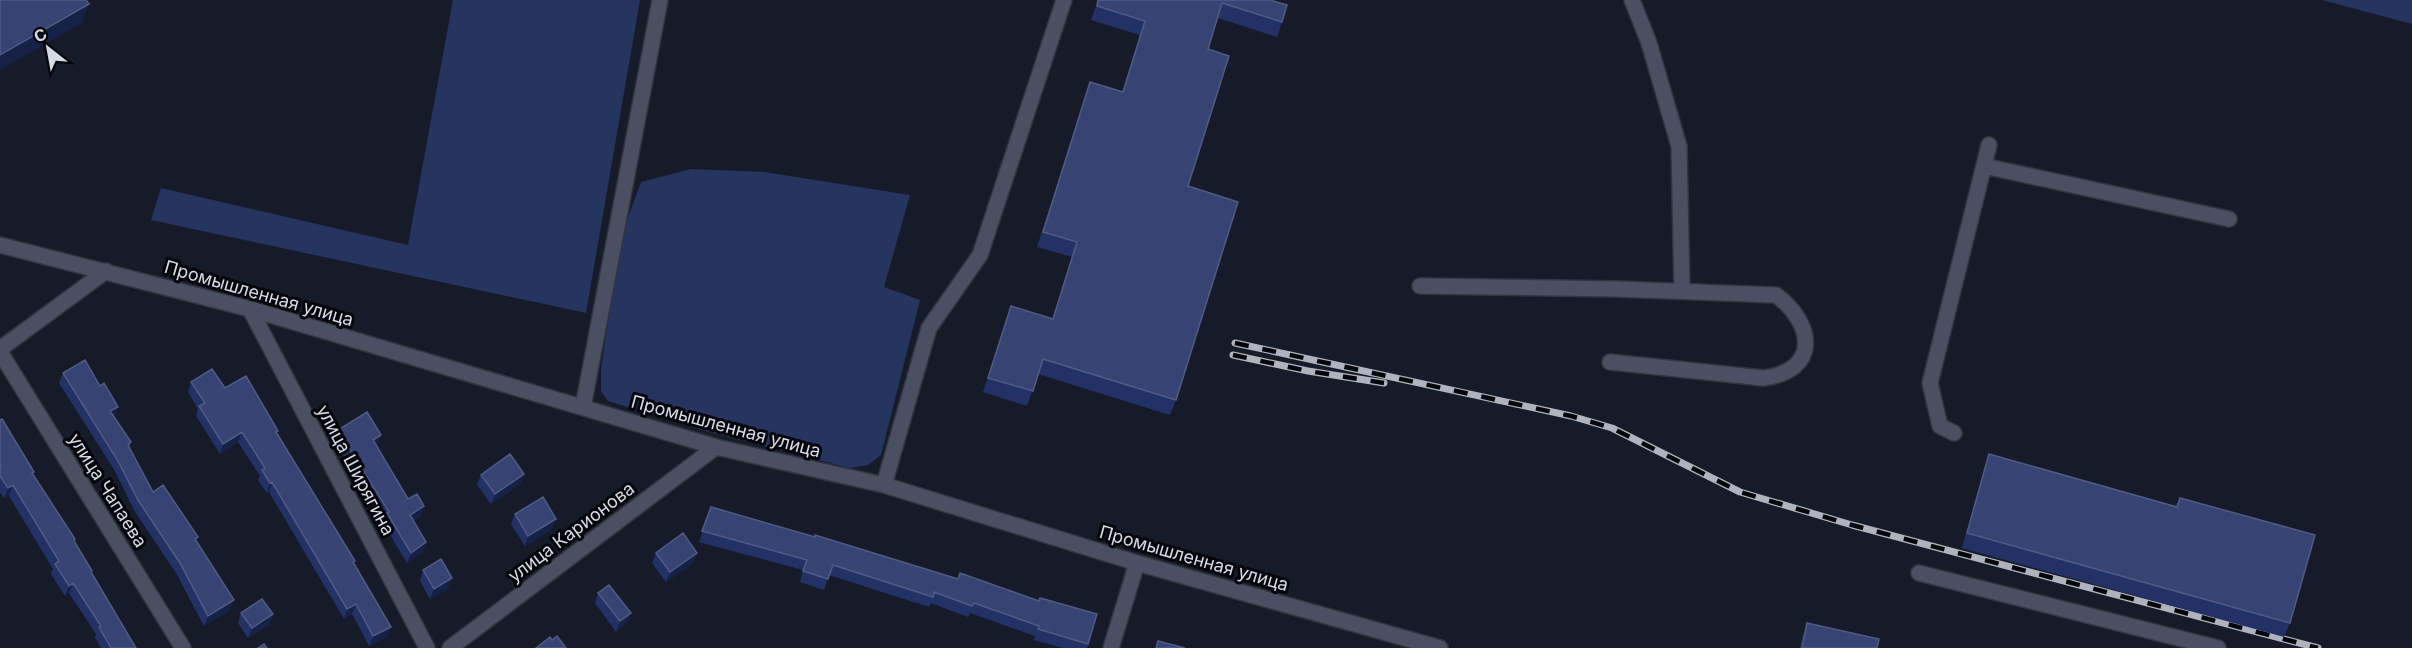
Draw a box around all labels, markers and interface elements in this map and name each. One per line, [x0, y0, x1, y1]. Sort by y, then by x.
north arrow [18, 18, 78, 78]
text: С [30, 23, 51, 47]
street label: Промышленная улица [162, 256, 356, 330]
street label: Промышленная улица [629, 391, 823, 461]
street label: улица Ширягина [313, 401, 399, 539]
street label: улица Чапаева [65, 429, 151, 551]
street label: улица Карионова [504, 478, 638, 586]
street label: Промышленная улица [1097, 521, 1291, 595]

